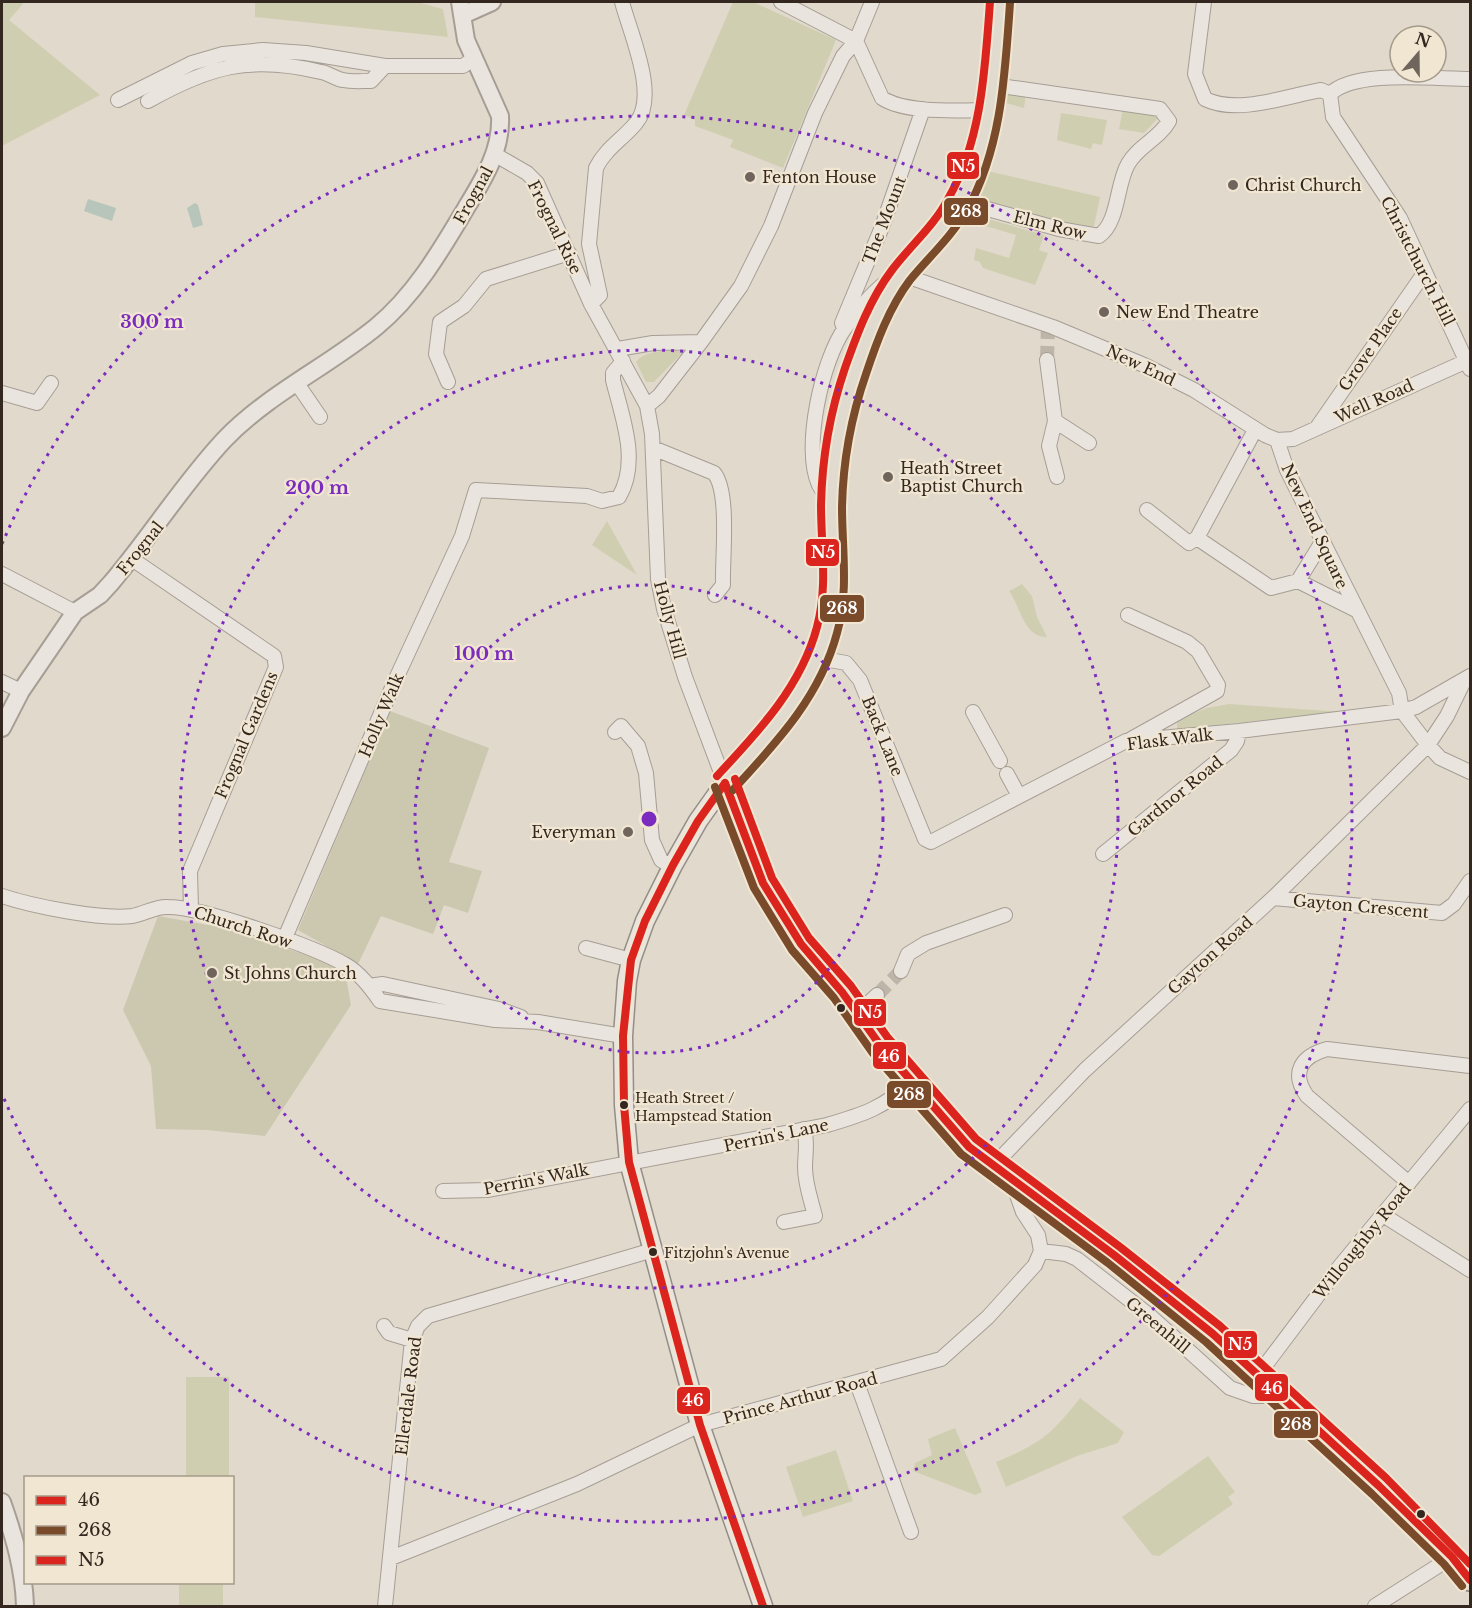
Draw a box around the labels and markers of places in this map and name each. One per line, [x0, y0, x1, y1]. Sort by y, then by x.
place label: Fenton House [762, 167, 876, 187]
marker: Fenton House [743, 170, 757, 184]
place label: Christ Church [1245, 175, 1361, 195]
marker: Christ Church [1226, 178, 1240, 192]
place label: New End Theatre [1116, 302, 1259, 322]
marker: New End Theatre [1097, 305, 1111, 319]
place label: Heath Street Baptist Church [900, 458, 1023, 496]
marker: Heath Street Baptist Church [881, 470, 895, 484]
centre of rings [639, 809, 659, 829]
place label: Everyman [531, 822, 616, 842]
marker: Everyman [621, 825, 635, 839]
place label: St Johns Church [224, 963, 357, 983]
marker: St Johns Church [205, 966, 219, 980]
unlabelled marker [835, 1002, 847, 1014]
place label: Heath Street / Hampstead Station [635, 1089, 772, 1125]
marker: Heath Street / Hampstead Station [618, 1099, 630, 1111]
place label: Fitzjohn's Avenue [664, 1244, 790, 1262]
marker: Fitzjohn's Avenue [647, 1246, 659, 1258]
unlabelled marker [1415, 1508, 1427, 1520]

